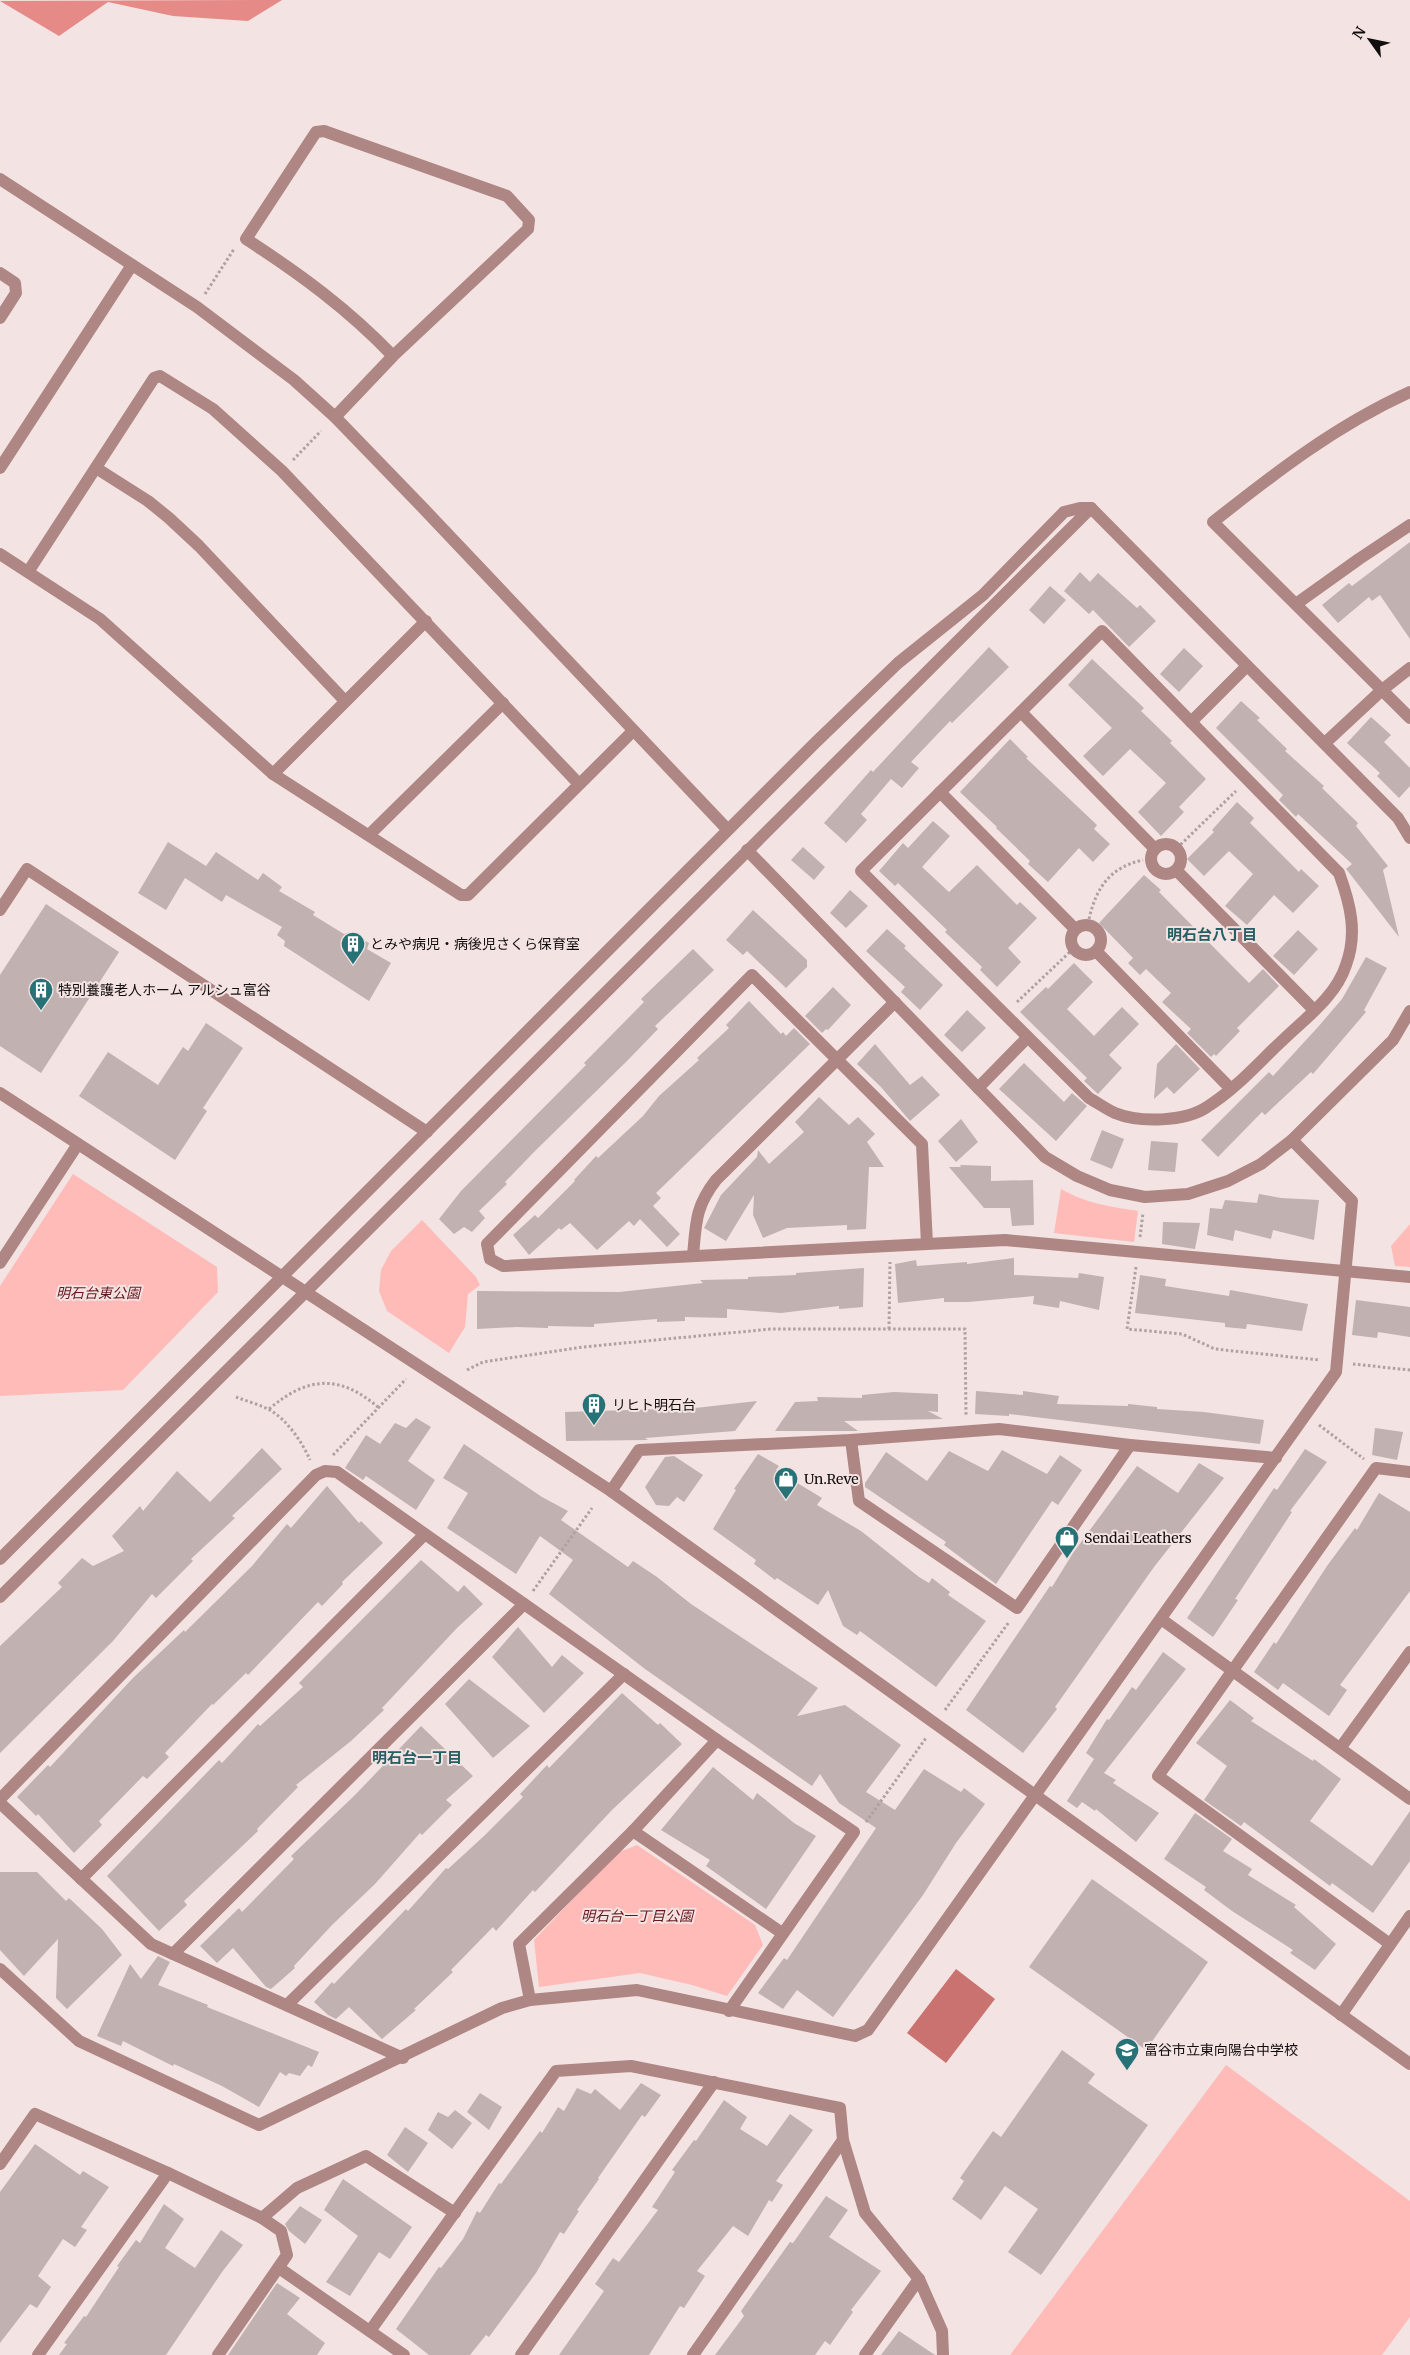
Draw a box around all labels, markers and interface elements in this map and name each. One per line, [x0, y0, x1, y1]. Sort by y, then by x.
north arrow [1345, 15, 1395, 65]
text: N [1349, 23, 1370, 42]
district label: 明石台八丁目 [1167, 925, 1257, 944]
building icon: とみや病児・病後児さくら保育室 [340, 931, 366, 965]
place label: とみや病児・病後児さくら保育室 [370, 935, 580, 953]
building icon: 特別養護老人ホーム アルシュ富谷 [28, 977, 54, 1011]
place label: 特別養護老人ホーム アルシュ富谷 [58, 981, 271, 999]
park label: 明石台東公園 [56, 1284, 142, 1302]
building icon: リヒト明石台 [581, 1392, 607, 1426]
place label: リヒト明石台 [612, 1396, 696, 1414]
shop icon: Un.Reve [773, 1466, 799, 1500]
place label: Un.Reve [804, 1470, 859, 1488]
shop icon: Sendai Leathers [1054, 1525, 1080, 1559]
place label: Sendai Leathers [1084, 1529, 1192, 1547]
district label: 明石台一丁目 [372, 1748, 462, 1767]
park label: 明石台一丁目公園 [581, 1907, 695, 1925]
school or university icon: 富谷市立東向陽台中学校 [1114, 2037, 1140, 2071]
place label: 富谷市立東向陽台中学校 [1144, 2041, 1298, 2059]

